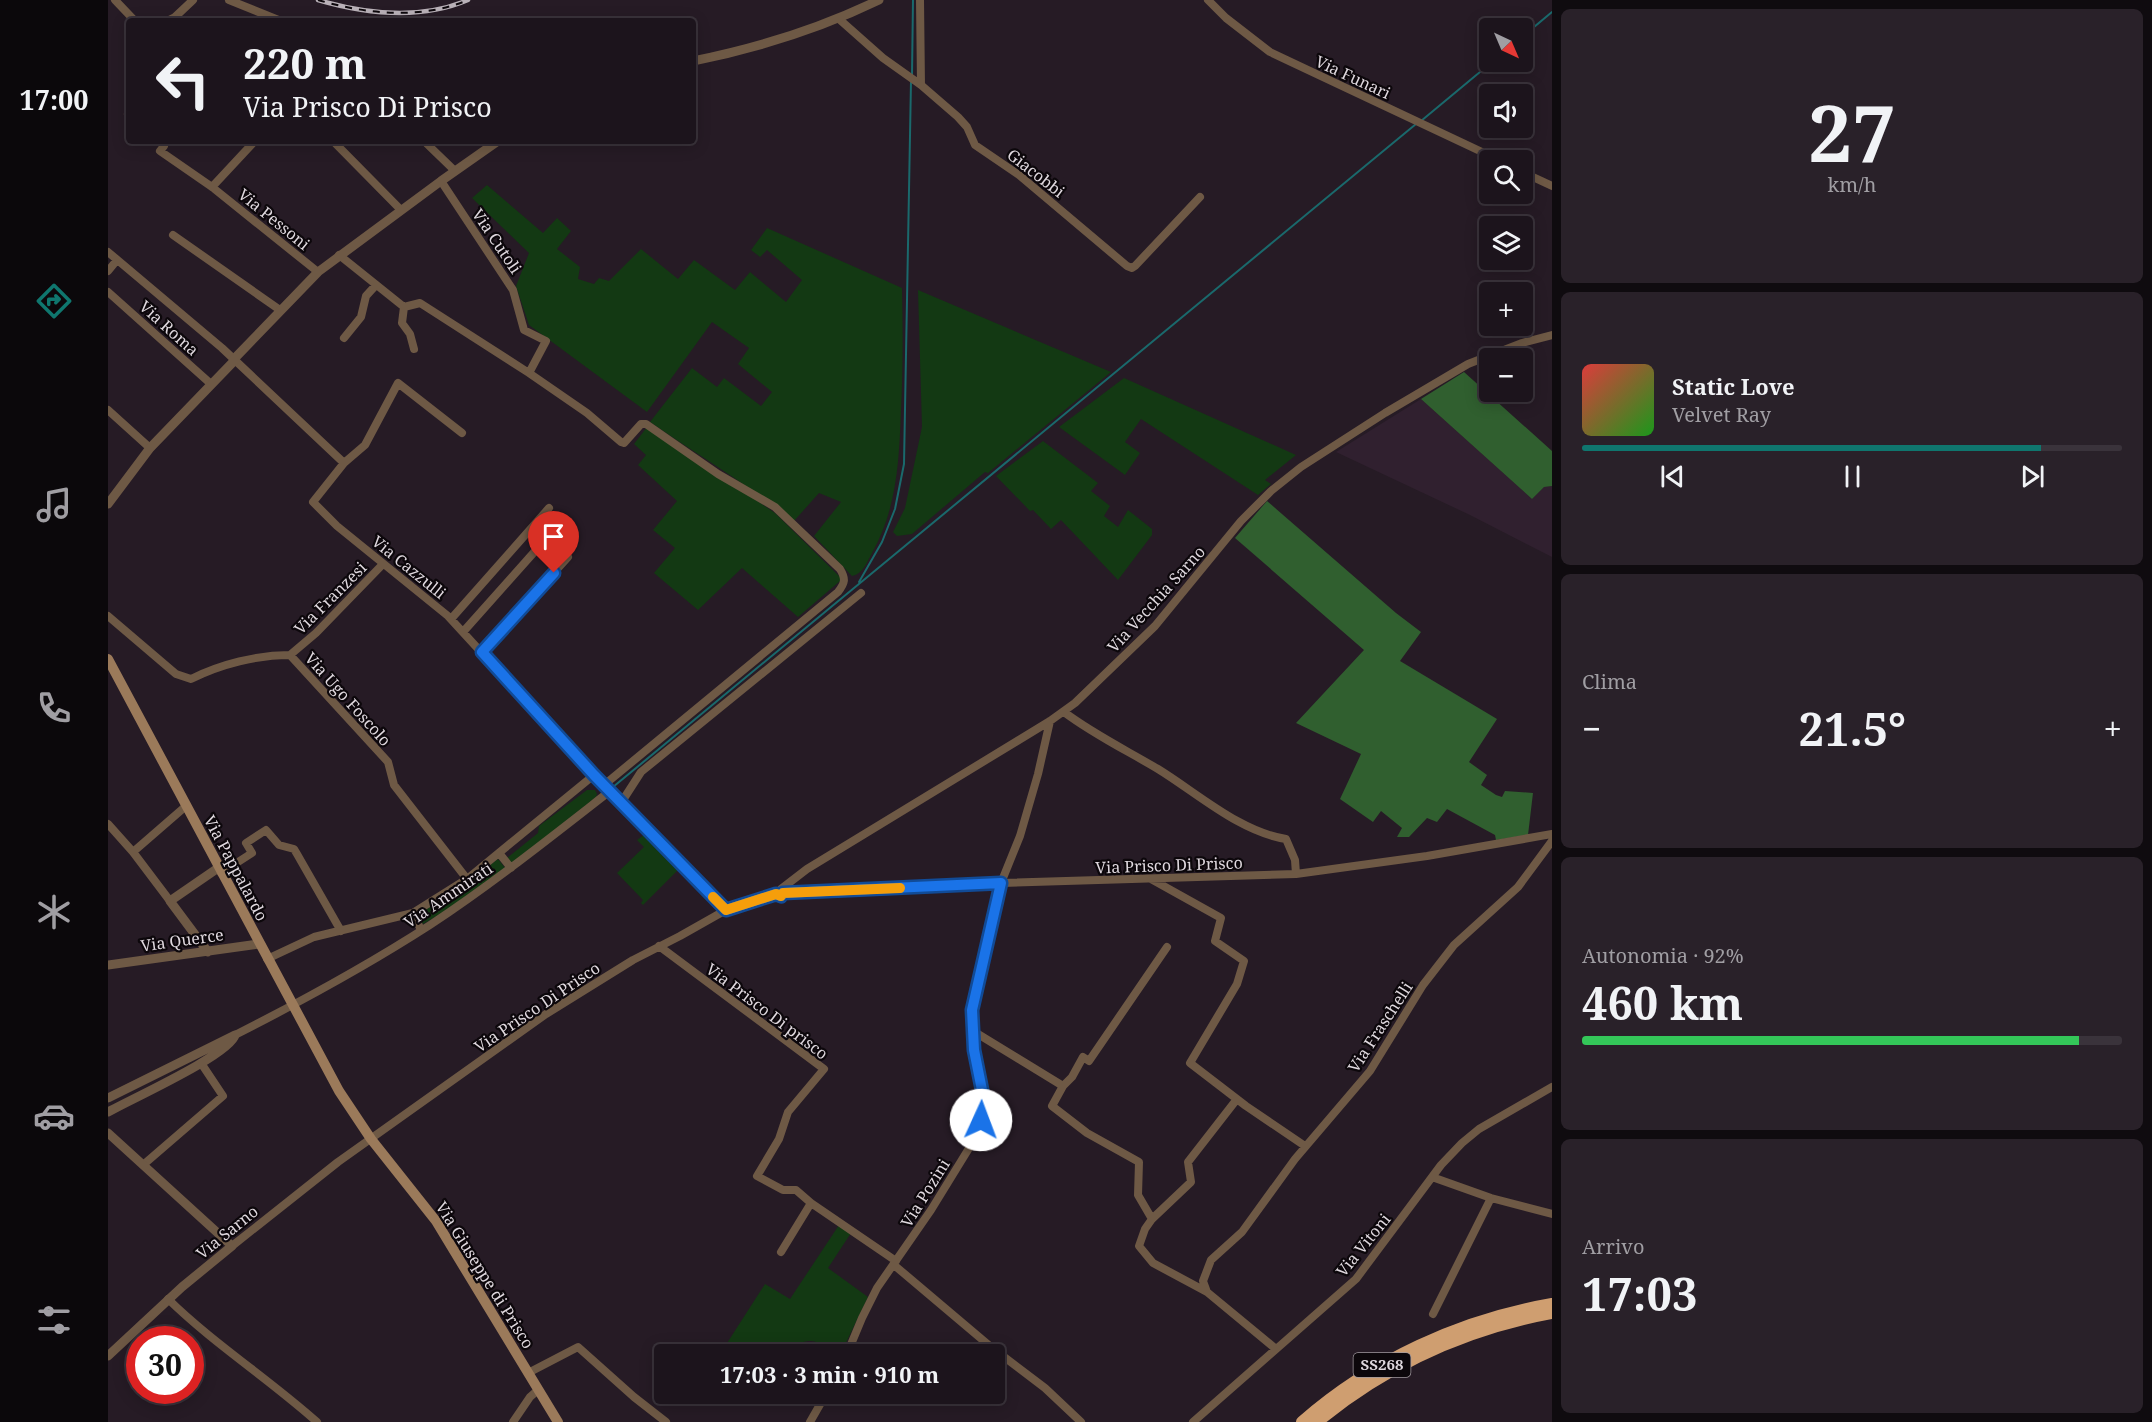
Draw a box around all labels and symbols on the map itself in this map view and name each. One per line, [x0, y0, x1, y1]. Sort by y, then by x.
north arrow [1479, 18, 1533, 72]
street label: Via Funari [1312, 50, 1394, 104]
street label: Giacobbi [1003, 144, 1069, 202]
street label: Via Pessoni [233, 183, 315, 255]
street label: Via Cutoli [467, 204, 527, 278]
street label: Via Roma [135, 295, 203, 361]
pin [528, 511, 579, 573]
street label: Via Cazzulli [367, 530, 451, 604]
street label: Via Vecchia Sarno [1102, 541, 1210, 657]
street label: Via Franzesi [289, 557, 371, 639]
street label: Via Ugo Foscolo [300, 647, 396, 751]
street label: Via Pappalardo [199, 811, 273, 925]
street label: Via Prisco Di Prisco [1095, 851, 1243, 879]
street label: Via Ammirati [399, 857, 497, 933]
street label: Via Querce [139, 923, 225, 957]
street label: Via Prisco Di Prisco [470, 957, 604, 1057]
street label: Via Prisco Di prisco [701, 958, 833, 1064]
street label: Via Fraschelli [1343, 978, 1417, 1076]
position arrow [949, 1088, 1013, 1152]
street label: Via Pozini [895, 1155, 955, 1231]
street label: Via Giuseppe di Prisco [431, 1197, 539, 1353]
street label: Via Sarno [191, 1200, 263, 1264]
street label: Via Vitoni [1331, 1209, 1395, 1281]
speed limit sign: 30 [126, 1326, 204, 1404]
road number: SS268 [1354, 1353, 1410, 1377]

